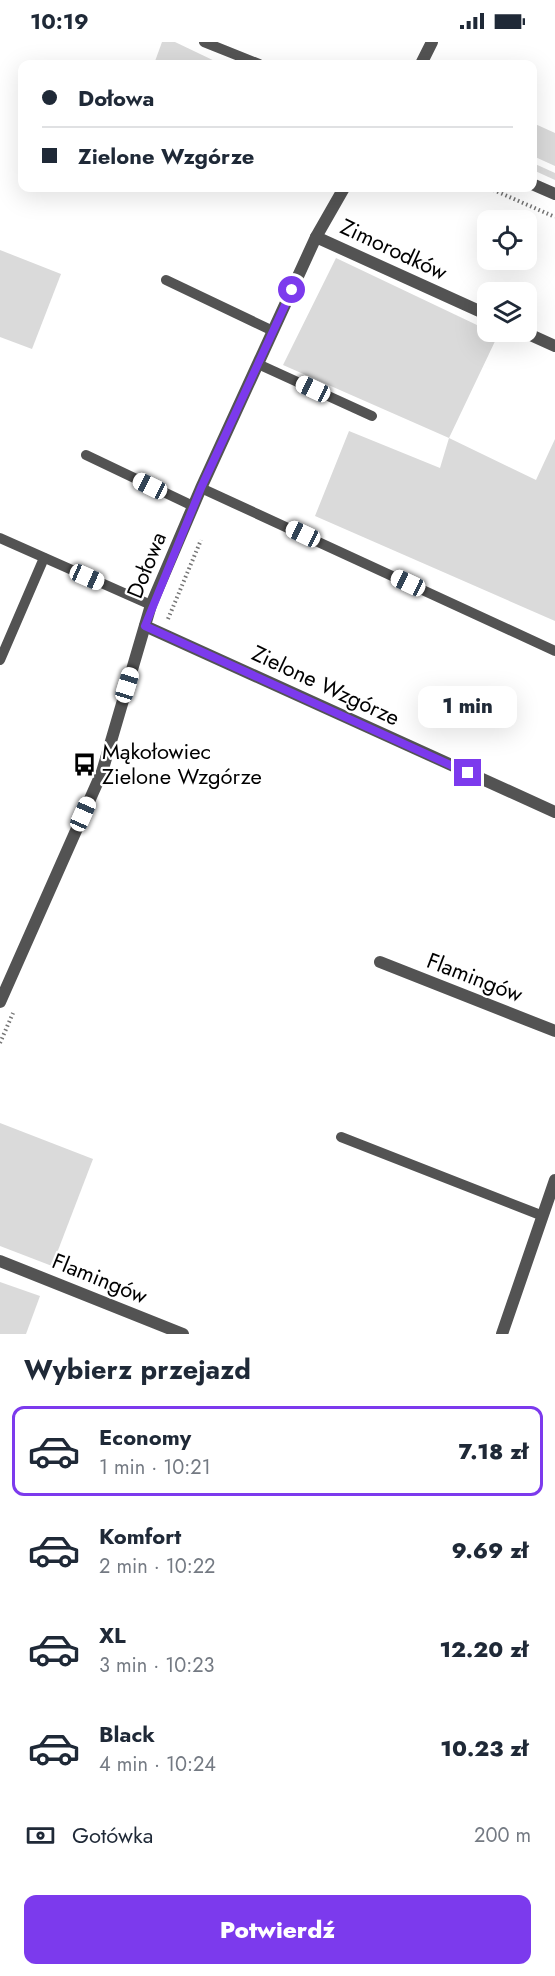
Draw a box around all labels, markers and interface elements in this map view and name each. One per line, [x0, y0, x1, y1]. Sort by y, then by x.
text: 10:19 [30, 5, 89, 37]
text: Dołowa [78, 82, 154, 114]
text: Zielone Wzgórze [78, 140, 254, 172]
street label: Zimorodków [335, 210, 453, 288]
map controls [477, 210, 537, 342]
button: locate [477, 210, 537, 270]
route start [278, 276, 305, 303]
button: layers [477, 282, 537, 342]
car [293, 373, 333, 405]
car [130, 470, 170, 502]
car [283, 518, 323, 550]
street label: Dołowa [118, 527, 174, 603]
car [67, 561, 107, 593]
car [388, 567, 428, 599]
street label: Zielone Wzgórze [247, 637, 405, 733]
car [113, 665, 141, 705]
callout: 1 min [418, 686, 518, 728]
text: 1 min [442, 692, 493, 721]
place label: Mąkołowiec Zielone Wzgórze [102, 735, 262, 792]
bus stop icon: Mąkołowiec Zielone Wzgórze [71, 751, 97, 777]
route end [454, 759, 481, 786]
car [67, 794, 99, 834]
street label: Flamingów [422, 944, 528, 1010]
street label: Flamingów [48, 1244, 153, 1312]
text: Wybierz przejazd [24, 1350, 251, 1389]
text: Economy [99, 1421, 191, 1453]
icon: car [27, 1424, 81, 1478]
text: 7.18 zł [459, 1435, 528, 1467]
text: 1 min · 10:21 [99, 1453, 211, 1482]
text: Komfort [99, 1520, 181, 1552]
icon: car [27, 1523, 81, 1577]
text: 9.69 zł [452, 1534, 528, 1566]
text: 2 min · 10:22 [99, 1552, 215, 1581]
text: XL [99, 1619, 126, 1651]
icon: car [27, 1622, 81, 1676]
text: 12.20 zł [439, 1633, 528, 1665]
text: 3 min · 10:23 [99, 1651, 215, 1680]
text: Black [99, 1718, 155, 1750]
icon: car [27, 1721, 81, 1775]
text: 10.23 zł [440, 1732, 528, 1764]
text: 4 min · 10:24 [99, 1750, 216, 1779]
icon: cash [24, 1819, 57, 1852]
text: Gotówka [72, 1819, 153, 1851]
text: 200 m [474, 1821, 531, 1850]
button: Potwierdź [24, 1895, 531, 1964]

